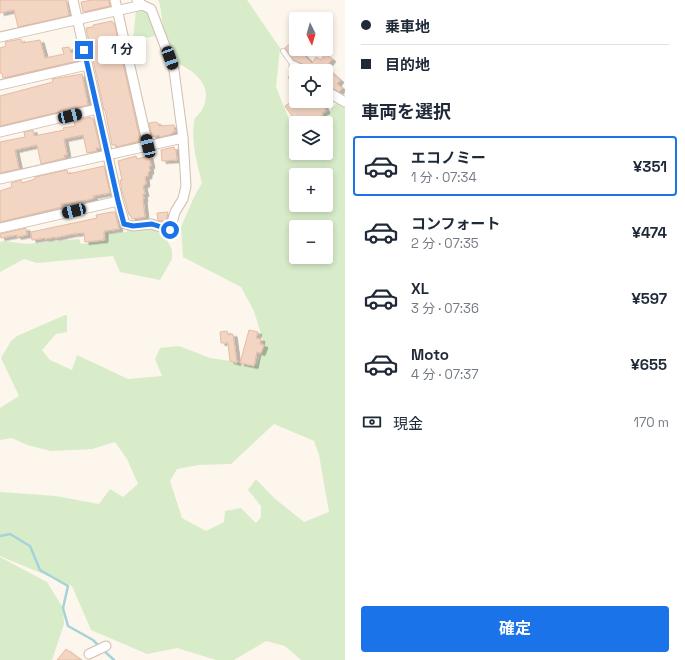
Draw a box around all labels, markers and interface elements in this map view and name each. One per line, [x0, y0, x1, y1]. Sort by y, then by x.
north arrow [289, 12, 333, 56]
map controls [289, 12, 333, 264]
text: 乗車地 [385, 17, 430, 36]
callout: 1 分 [98, 36, 146, 64]
route end [75, 41, 93, 59]
text: 1 分 [111, 41, 133, 58]
car [160, 45, 180, 71]
text: 目的地 [385, 55, 430, 74]
button: locate [289, 64, 333, 108]
text: 車両を選択 [361, 100, 451, 123]
car [57, 107, 83, 125]
button: layers [289, 116, 333, 160]
car [139, 133, 157, 159]
icon: car [363, 148, 399, 184]
text: エコノミー [411, 148, 486, 167]
text: ¥351 [633, 157, 667, 176]
button: + [289, 168, 333, 212]
text: 1 分 · 07:34 [411, 169, 477, 186]
car [61, 202, 87, 220]
icon: car [363, 214, 399, 250]
text: コンフォート [411, 214, 501, 233]
button: − [289, 220, 333, 264]
route start [161, 221, 179, 239]
text: ¥474 [632, 223, 667, 242]
text: 2 分 · 07:35 [411, 235, 479, 252]
text: XL [411, 279, 429, 298]
icon: car [363, 280, 399, 316]
text: ¥597 [631, 289, 667, 308]
text: 3 分 · 07:36 [411, 300, 479, 317]
text: Moto [411, 345, 449, 364]
icon: car [363, 346, 399, 382]
text: ¥655 [630, 355, 667, 374]
text: 4 分 · 07:37 [411, 366, 479, 383]
icon: cash [361, 411, 383, 433]
text: 現金 [393, 414, 423, 433]
text: 170 m [633, 414, 669, 431]
button: 確定 [361, 606, 669, 652]

